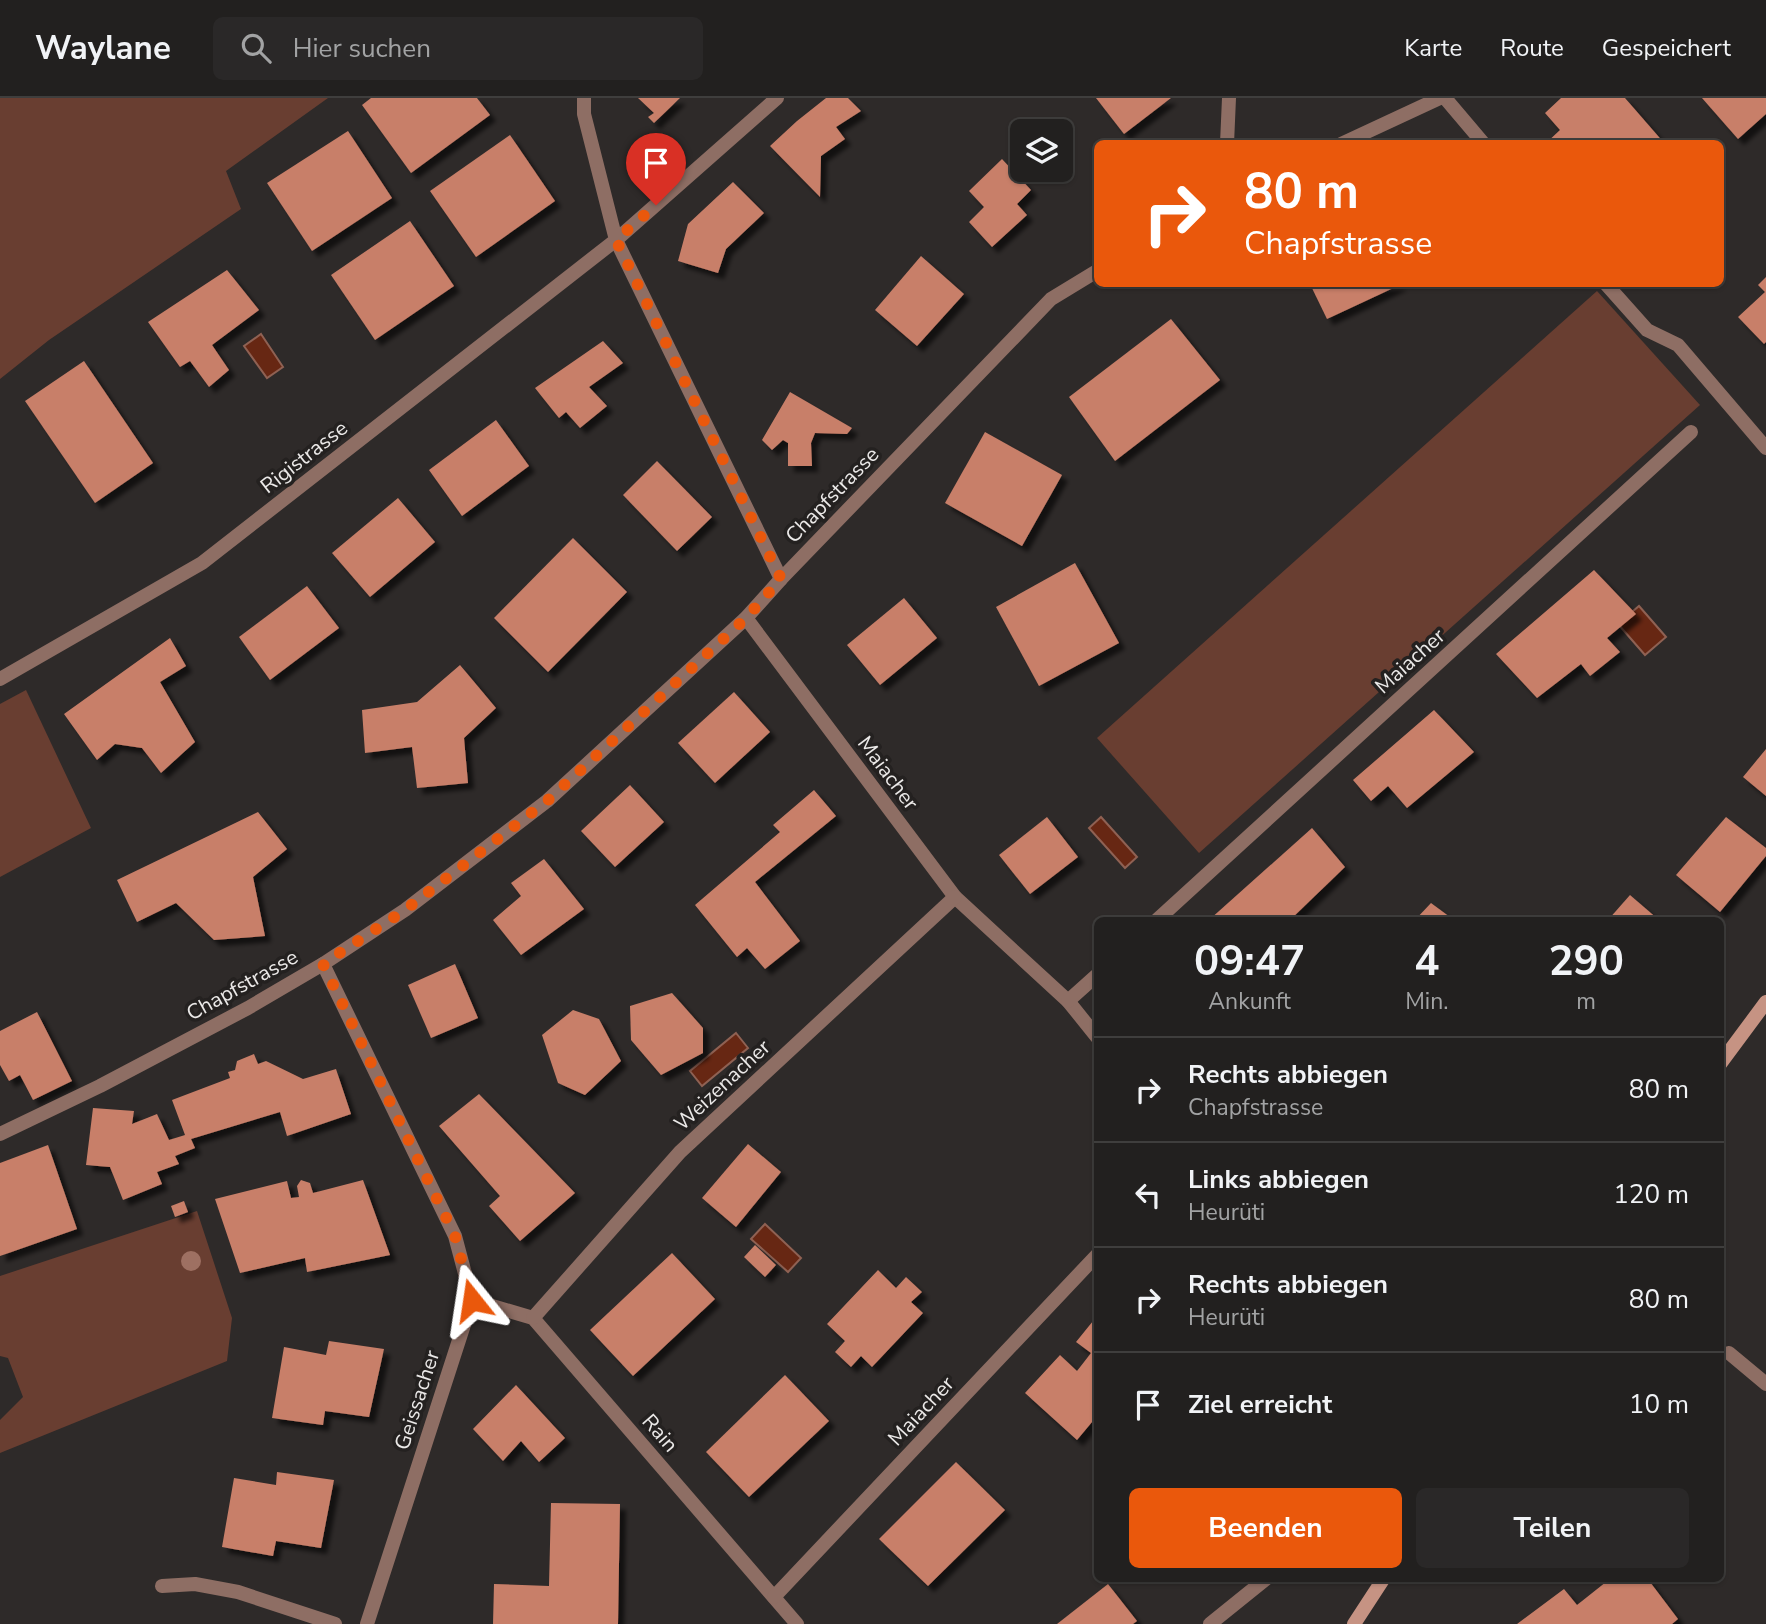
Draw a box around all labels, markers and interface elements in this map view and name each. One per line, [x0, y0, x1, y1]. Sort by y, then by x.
search box [213, 17, 703, 80]
text: Waylane [35, 26, 171, 71]
icon: search [237, 29, 275, 67]
text: Hier suchen [293, 31, 431, 66]
text: Karte [1404, 32, 1462, 64]
text: Route [1500, 32, 1564, 64]
text: Gespeichert [1602, 32, 1731, 64]
map controls [1010, 119, 1073, 182]
button: layers [1010, 119, 1073, 182]
pin [626, 133, 686, 205]
icon: arrive [637, 144, 675, 182]
text: 80 m [1244, 158, 1359, 225]
icon: right [1129, 168, 1220, 259]
text: Chapfstrasse [1244, 222, 1432, 265]
street label: Rigistrasse [255, 414, 353, 500]
street label: Chapfstrasse [779, 441, 885, 549]
street label: Maiacher [1369, 622, 1451, 700]
street label: Maiacher [851, 730, 925, 816]
text: 09:47 [1194, 933, 1305, 990]
text: 4 [1414, 933, 1439, 990]
text: 290 [1548, 933, 1624, 990]
street label: Chapfstrasse [181, 943, 303, 1027]
text: Ankunft [1208, 986, 1291, 1017]
text: Min. [1405, 986, 1448, 1017]
text: m [1576, 986, 1596, 1017]
street label: Weizenacher [668, 1033, 777, 1137]
text: Rechts abbiegen [1188, 1057, 1388, 1092]
icon: right [1129, 1071, 1167, 1109]
text: 80 m [1629, 1072, 1689, 1107]
text: Chapfstrasse [1188, 1092, 1323, 1123]
text: Links abbiegen [1188, 1162, 1369, 1197]
icon: left [1129, 1176, 1167, 1214]
text: 120 m [1613, 1177, 1689, 1212]
text: Heurüti [1188, 1197, 1265, 1228]
position arrow [435, 1263, 509, 1337]
text: Rechts abbiegen [1188, 1267, 1388, 1302]
icon: right [1129, 1281, 1167, 1319]
text: 80 m [1629, 1282, 1689, 1317]
text: Heurüti [1188, 1302, 1265, 1333]
street label: Geissacher [388, 1346, 446, 1453]
street label: Maiacher [882, 1370, 961, 1452]
icon: arrive [1129, 1386, 1167, 1424]
text: Ziel erreicht [1188, 1387, 1332, 1422]
text: 10 m [1629, 1387, 1689, 1422]
street label: Rain [636, 1408, 684, 1458]
button: Beenden [1129, 1488, 1402, 1568]
button: Teilen [1416, 1488, 1689, 1568]

